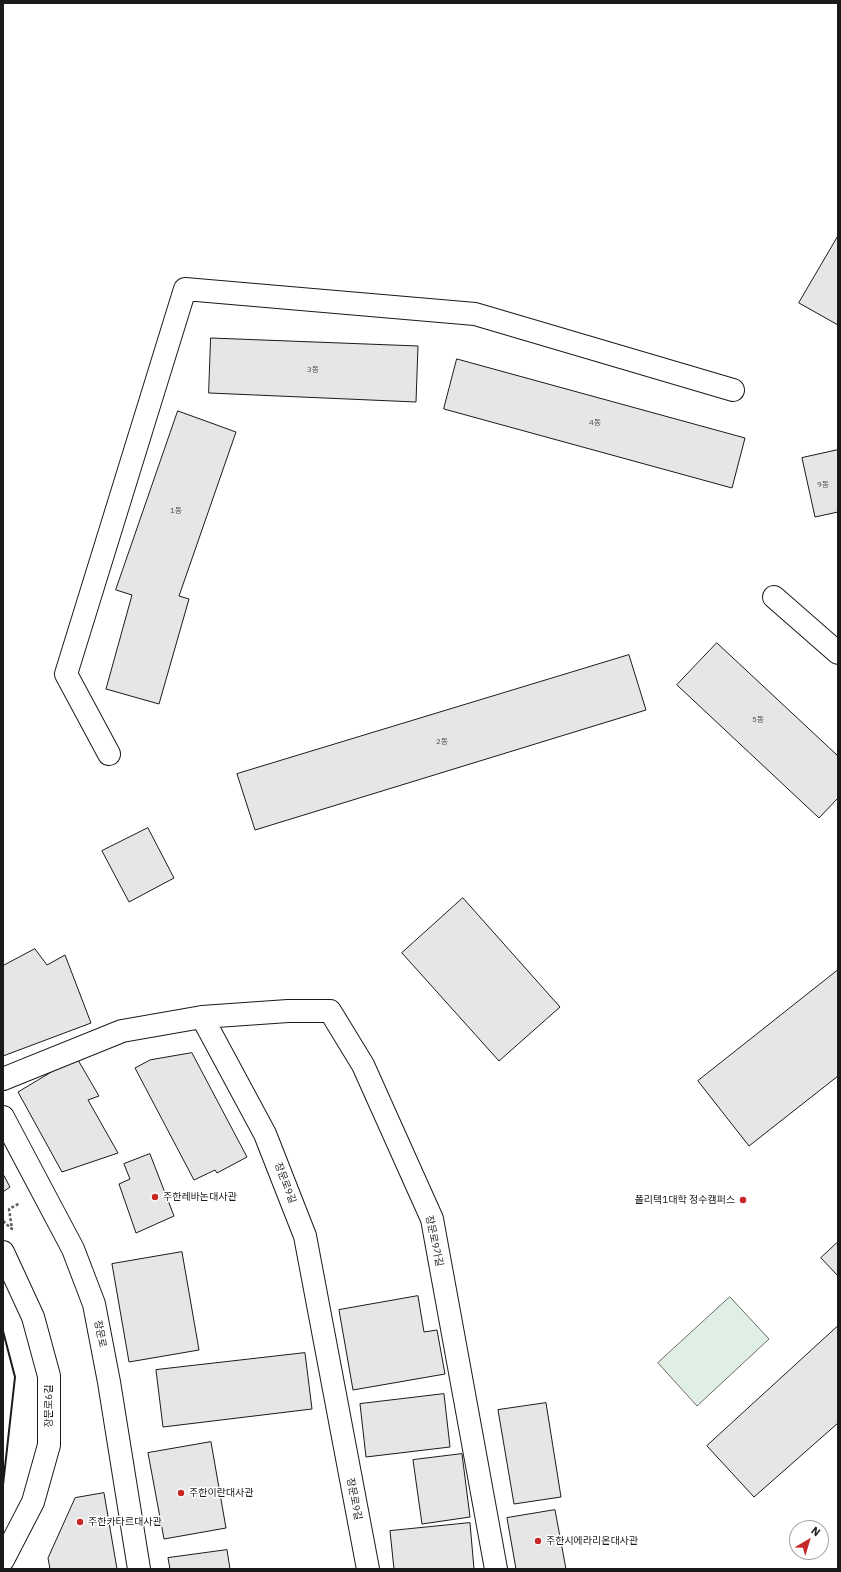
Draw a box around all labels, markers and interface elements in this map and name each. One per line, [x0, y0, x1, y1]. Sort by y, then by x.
house number: 3동 [307, 365, 319, 375]
house number: 4동 [589, 418, 601, 428]
house number: 9동 [817, 480, 829, 490]
house number: 1동 [170, 506, 182, 516]
house number: 5동 [752, 715, 764, 725]
house number: 2동 [436, 737, 448, 747]
street label: 장문로9길 [272, 1161, 298, 1205]
place label: 주한레바논대사관 [163, 1191, 237, 1203]
marker: 주한레바논대사관 [150, 1192, 160, 1202]
place label: 폴리텍1대학 정수캠퍼스 [635, 1194, 735, 1206]
marker: 폴리텍1대학 정수캠퍼스 [738, 1195, 748, 1205]
street label: 장문로9가길 [423, 1214, 445, 1268]
street label: 장문로 [91, 1319, 109, 1349]
street label: 장문로6길 [43, 1385, 55, 1427]
street label: 장문로9길 [344, 1477, 364, 1521]
place label: 주한이란대사관 [189, 1487, 253, 1499]
marker: 주한이란대사관 [176, 1488, 186, 1498]
place label: 주한카타르대사관 [88, 1516, 162, 1528]
marker: 주한카타르대사관 [75, 1517, 85, 1527]
north arrow [789, 1520, 829, 1560]
text: N [808, 1523, 823, 1539]
place label: 주한시에라리온대사관 [546, 1535, 638, 1547]
marker: 주한시에라리온대사관 [533, 1536, 543, 1546]

